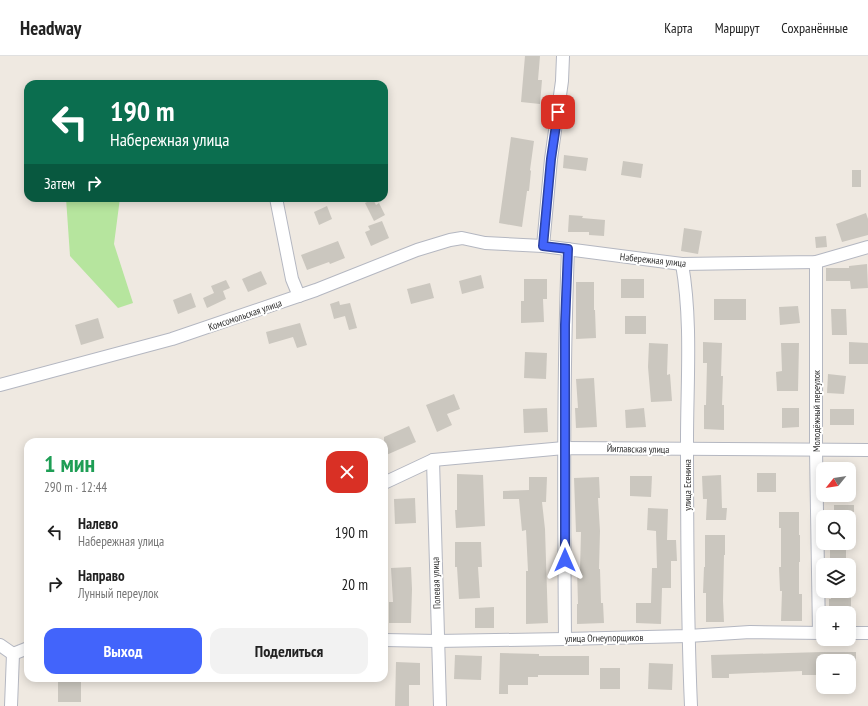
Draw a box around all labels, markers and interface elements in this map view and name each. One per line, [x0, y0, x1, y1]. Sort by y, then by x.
text: Headway [20, 16, 81, 40]
text: Карта [664, 19, 693, 37]
text: Маршрут [715, 19, 759, 37]
text: Сохранённые [781, 19, 848, 37]
text: 190 m [110, 92, 174, 129]
pin [541, 95, 575, 129]
icon: left [44, 96, 96, 148]
icon: arrive [547, 101, 569, 123]
text: Набережная улица [110, 128, 230, 151]
icon: right [83, 172, 105, 194]
text: Затем [44, 174, 75, 193]
street label: Набережная улица [619, 250, 687, 270]
street label: Комсомольская улица [207, 296, 283, 334]
street label: Молодёжный переулок [810, 370, 823, 452]
street label: Йиглавская улица [607, 442, 669, 456]
text: 1 мин [44, 448, 95, 479]
button: close [326, 451, 368, 493]
street label: улица Есенина [681, 459, 694, 511]
north arrow [816, 462, 856, 502]
map controls [816, 462, 856, 694]
text: 290 m · 12:44 [44, 479, 107, 496]
button: search [816, 510, 856, 550]
text: Налево [78, 514, 118, 533]
icon: left [44, 521, 66, 543]
text: 190 m [335, 523, 368, 542]
text: Набережная улица [78, 533, 164, 550]
position arrow [544, 539, 586, 581]
street label: Полевая улица [429, 557, 443, 609]
button: layers [816, 558, 856, 598]
text: Направо [78, 566, 125, 585]
icon: right [44, 573, 66, 595]
text: 20 m [342, 575, 368, 594]
text: Лунный переулок [78, 585, 159, 602]
button: + [816, 606, 856, 646]
button: Выход [44, 628, 202, 674]
button: Поделиться [210, 628, 368, 674]
street label: улица Огнеупорщиков [565, 631, 643, 645]
button: − [816, 654, 856, 694]

